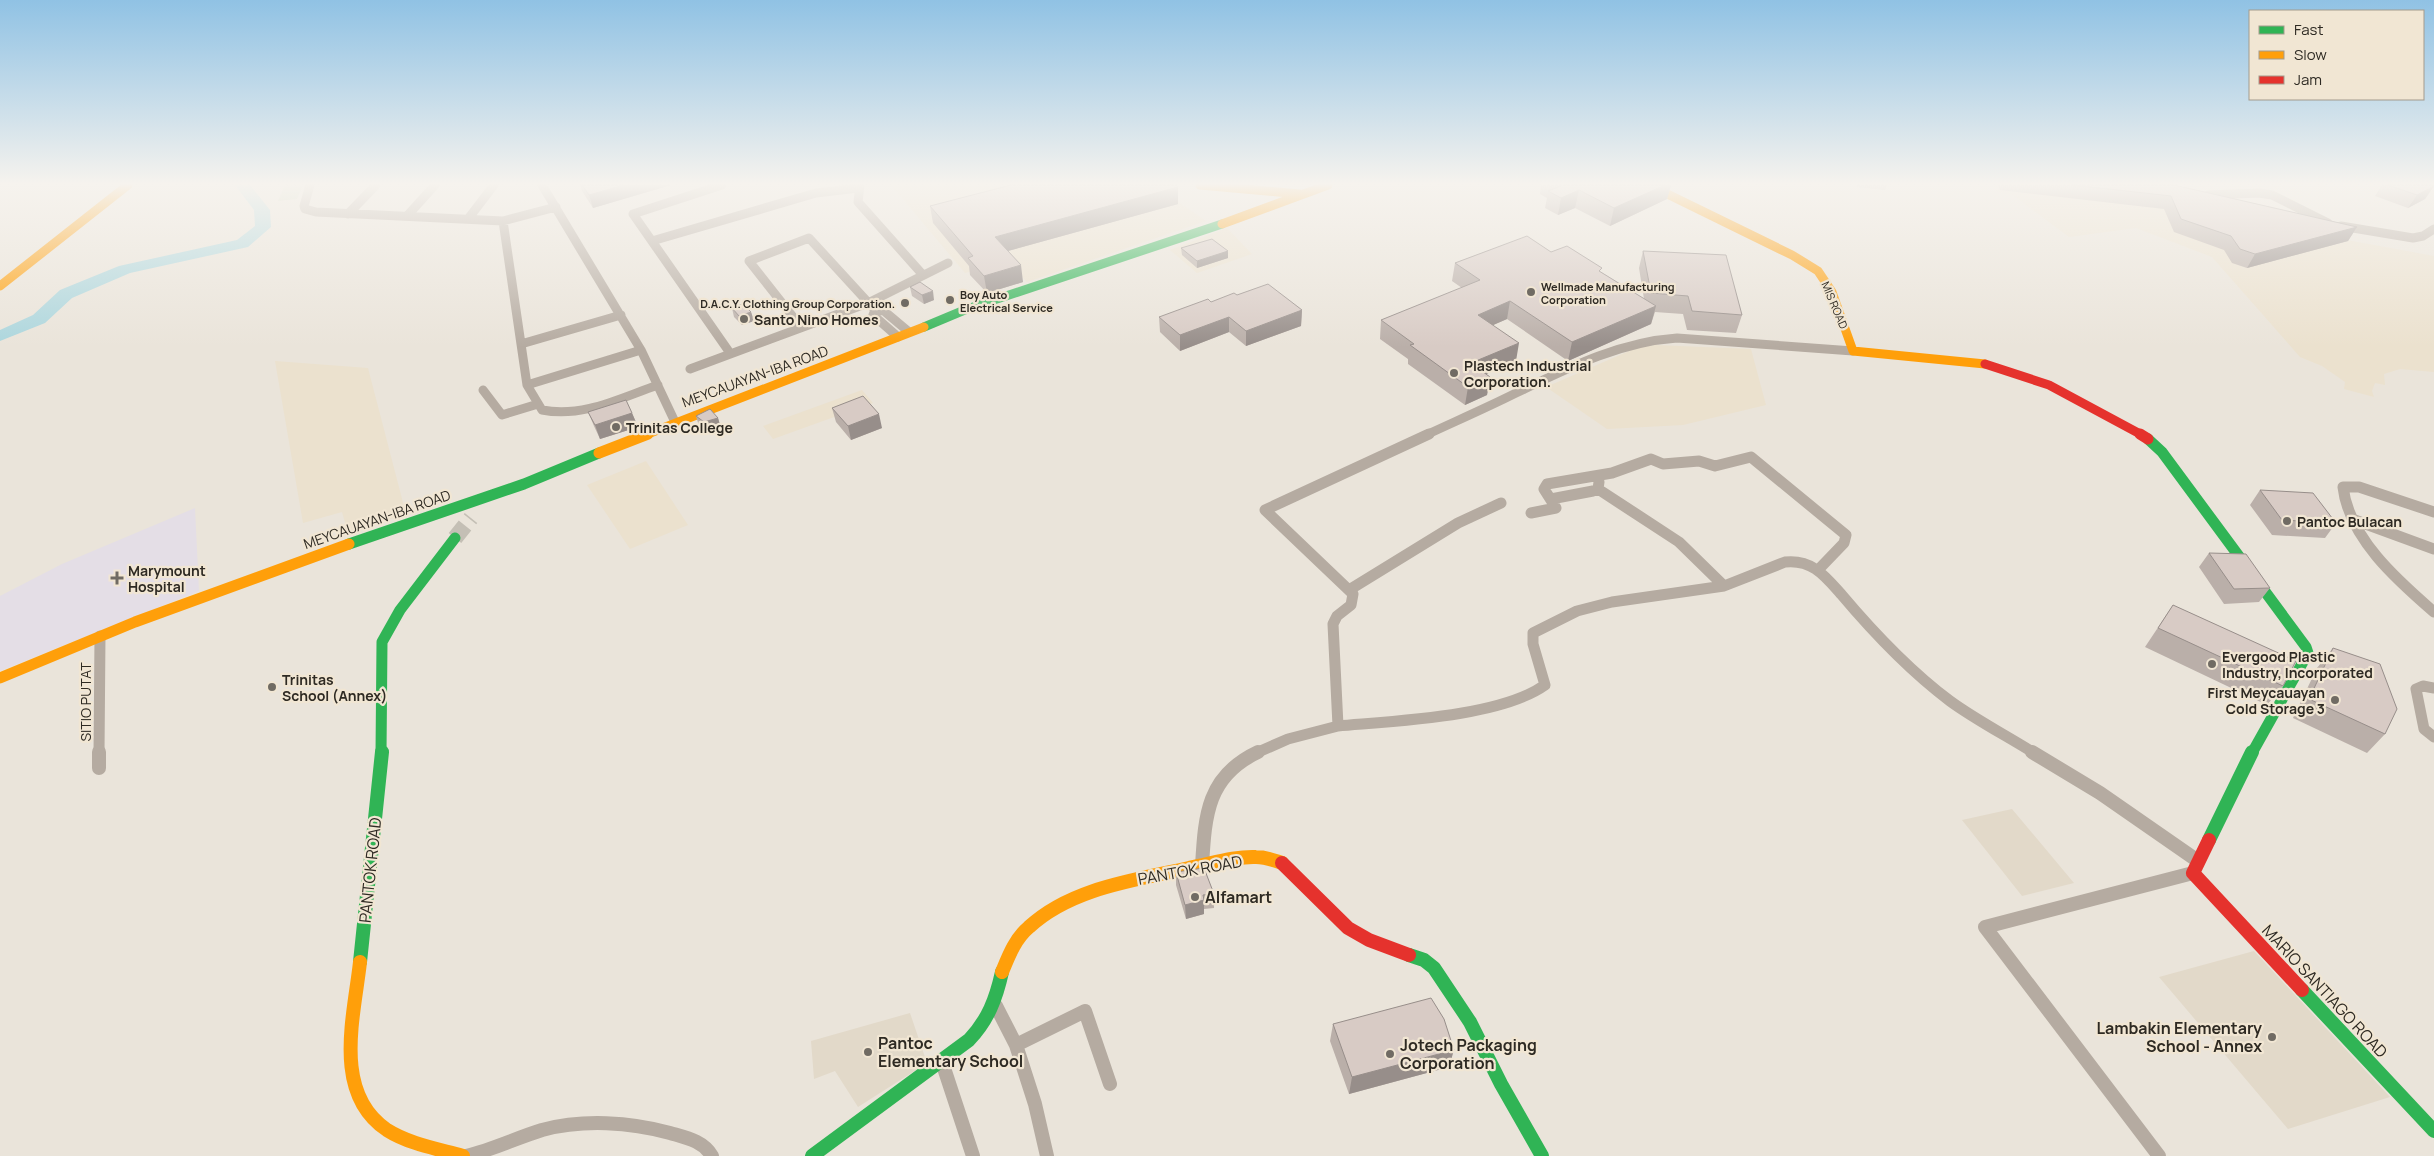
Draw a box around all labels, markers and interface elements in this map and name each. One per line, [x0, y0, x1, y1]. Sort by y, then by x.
legend [2249, 10, 2424, 100]
text: Fast [2294, 19, 2323, 40]
text: Slow [2294, 44, 2327, 65]
text: Jam [2294, 69, 2322, 90]
place label: Wellmade Manufacturing Corporation [1541, 279, 1675, 307]
street label: MIS ROAD [1818, 279, 1852, 331]
marker: Wellmade Manufacturing Corporation [1525, 286, 1537, 298]
place label: Boy Auto Electrical Service [960, 287, 1053, 315]
marker: Boy Auto Electrical Service [944, 294, 956, 306]
place label: D.A.C.Y. Clothing Group Corporation. [700, 296, 895, 311]
marker: D.A.C.Y. Clothing Group Corporation. [899, 297, 911, 309]
place label: Santo Nino Homes [754, 310, 879, 329]
marker: Santo Nino Homes [738, 313, 750, 325]
street label: MEYCAUAYAN-IBA ROAD [679, 341, 831, 411]
place label: Plastech Industrial Corporation. [1464, 356, 1591, 391]
marker: Plastech Industrial Corporation. [1448, 367, 1460, 379]
place label: Trinitas College [626, 418, 733, 437]
marker: Trinitas College [610, 421, 622, 433]
street label: MEYCAUAYAN-IBA ROAD [301, 485, 453, 553]
place label: Pantoc Bulacan [2297, 512, 2402, 531]
marker: Pantoc Bulacan [2281, 515, 2293, 527]
place label: Marymount Hospital [128, 561, 206, 596]
marker: Marymount Hospital [110, 571, 124, 585]
place label: Evergood Plastic Industry, Incorporated [2222, 647, 2373, 682]
marker: Evergood Plastic Industry, Incorporated [2206, 658, 2218, 670]
street label: SITIO PUTAT [76, 662, 95, 742]
place label: Trinitas School (Annex) [282, 670, 387, 705]
marker: Trinitas School (Annex) [266, 681, 278, 693]
place label: First Meycauayan Cold Storage 3 [2207, 683, 2325, 718]
marker: First Meycauayan Cold Storage 3 [2329, 694, 2341, 706]
street label: PANTOK ROAD [354, 816, 386, 924]
street label: PANTOK ROAD [1136, 850, 1244, 890]
place label: Alfamart [1205, 886, 1272, 908]
marker: Alfamart [1189, 891, 1201, 903]
street label: MARIO SANTIAGO ROAD [2257, 920, 2393, 1063]
place label: Lambakin Elementary School - Annex [2096, 1017, 2262, 1057]
marker: Lambakin Elementary School - Annex [2266, 1031, 2278, 1043]
place label: Pantoc Elementary School [878, 1032, 1023, 1072]
place label: Jotech Packaging Corporation [1400, 1034, 1537, 1074]
marker: Pantoc Elementary School [862, 1046, 874, 1058]
marker: Jotech Packaging Corporation [1384, 1048, 1396, 1060]

